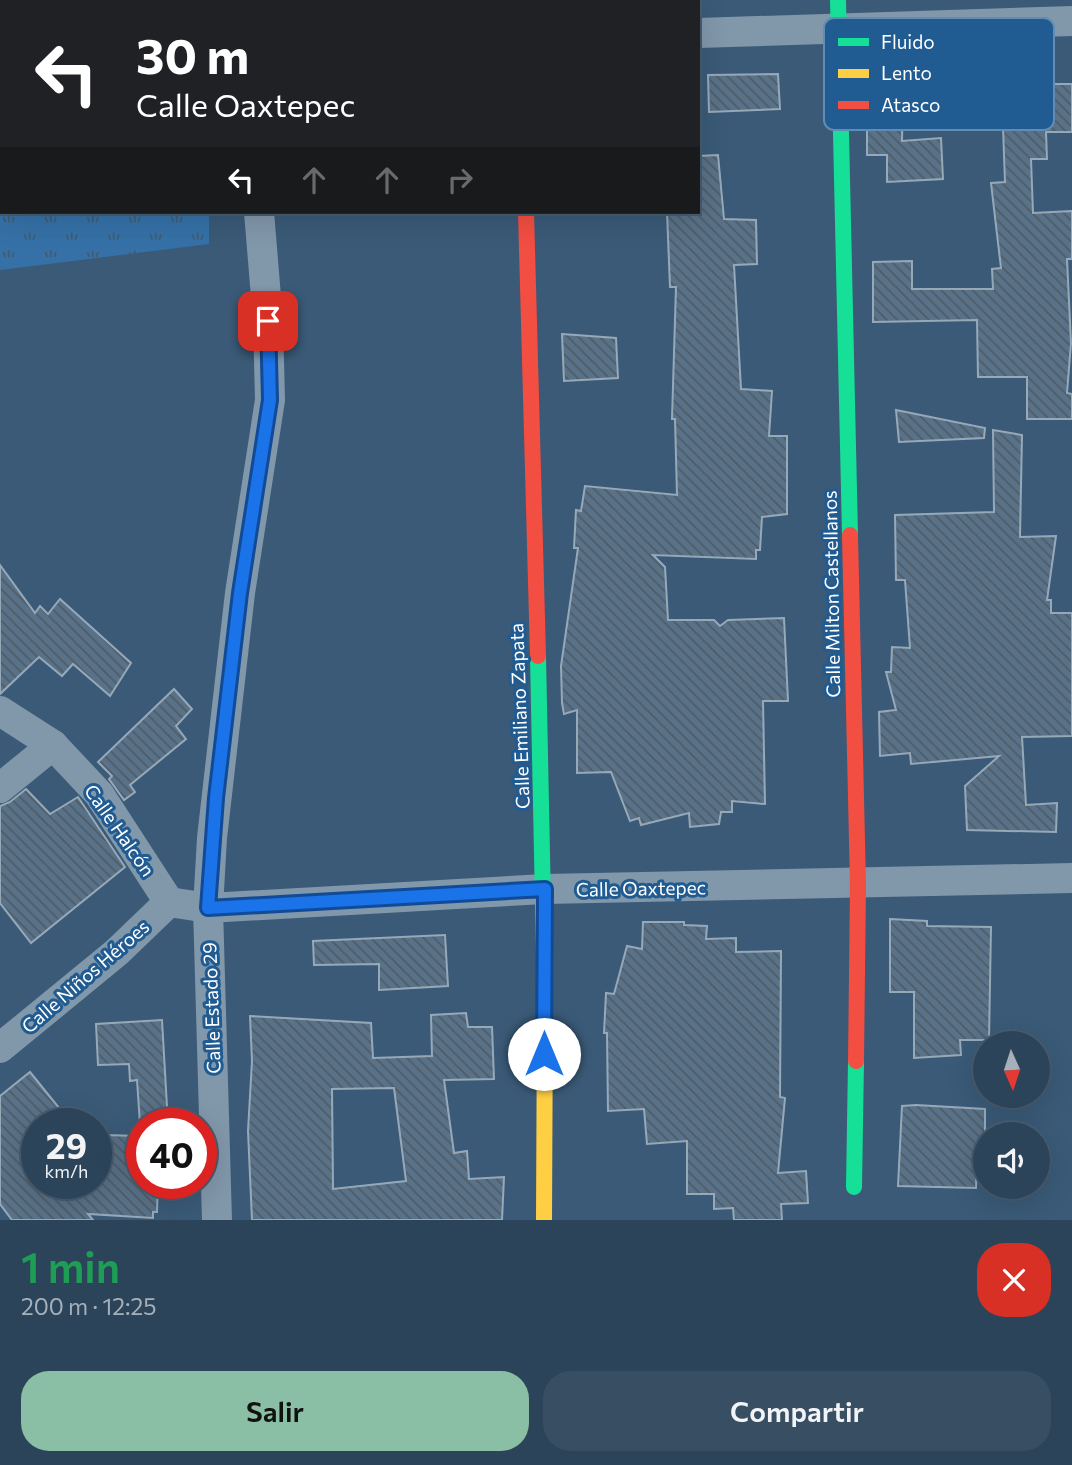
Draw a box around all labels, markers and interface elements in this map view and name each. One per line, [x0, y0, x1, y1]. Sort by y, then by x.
legend [824, 18, 1054, 130]
text: 30 m [136, 24, 249, 84]
icon: left [21, 28, 112, 119]
text: Fluido [881, 30, 935, 53]
text: Lento [881, 61, 932, 84]
text: Calle Oaxtepec [136, 84, 355, 124]
text: Atasco [881, 93, 940, 116]
icon: left [222, 161, 260, 199]
icon: ahead [295, 161, 333, 199]
icon: ahead [368, 161, 406, 199]
icon: right [441, 161, 479, 199]
pin [238, 291, 298, 351]
icon: arrive [249, 302, 287, 340]
street label: Calle Milton Castellanos [818, 490, 844, 698]
street label: Calle Emiliano Zapata [504, 623, 534, 809]
street label: Calle Halcón [80, 780, 160, 880]
street label: Calle Oaxtepec [576, 875, 706, 901]
street label: Calle Niños Héroes [17, 914, 153, 1038]
street label: Calle Estado 29 [197, 942, 225, 1074]
position arrow [507, 1017, 581, 1091]
north arrow [973, 1031, 1050, 1108]
map controls [973, 1031, 1050, 1199]
speed limit sign: 40 [126, 1108, 217, 1199]
button: sound [973, 1122, 1050, 1199]
text: 29 [46, 1123, 87, 1166]
text: km/h [45, 1160, 88, 1182]
text: 1 min [21, 1240, 120, 1292]
button: close [977, 1243, 1051, 1317]
text: 200 m · 12:25 [21, 1292, 156, 1320]
button: Salir [21, 1371, 529, 1451]
button: Compartir [543, 1371, 1051, 1451]

